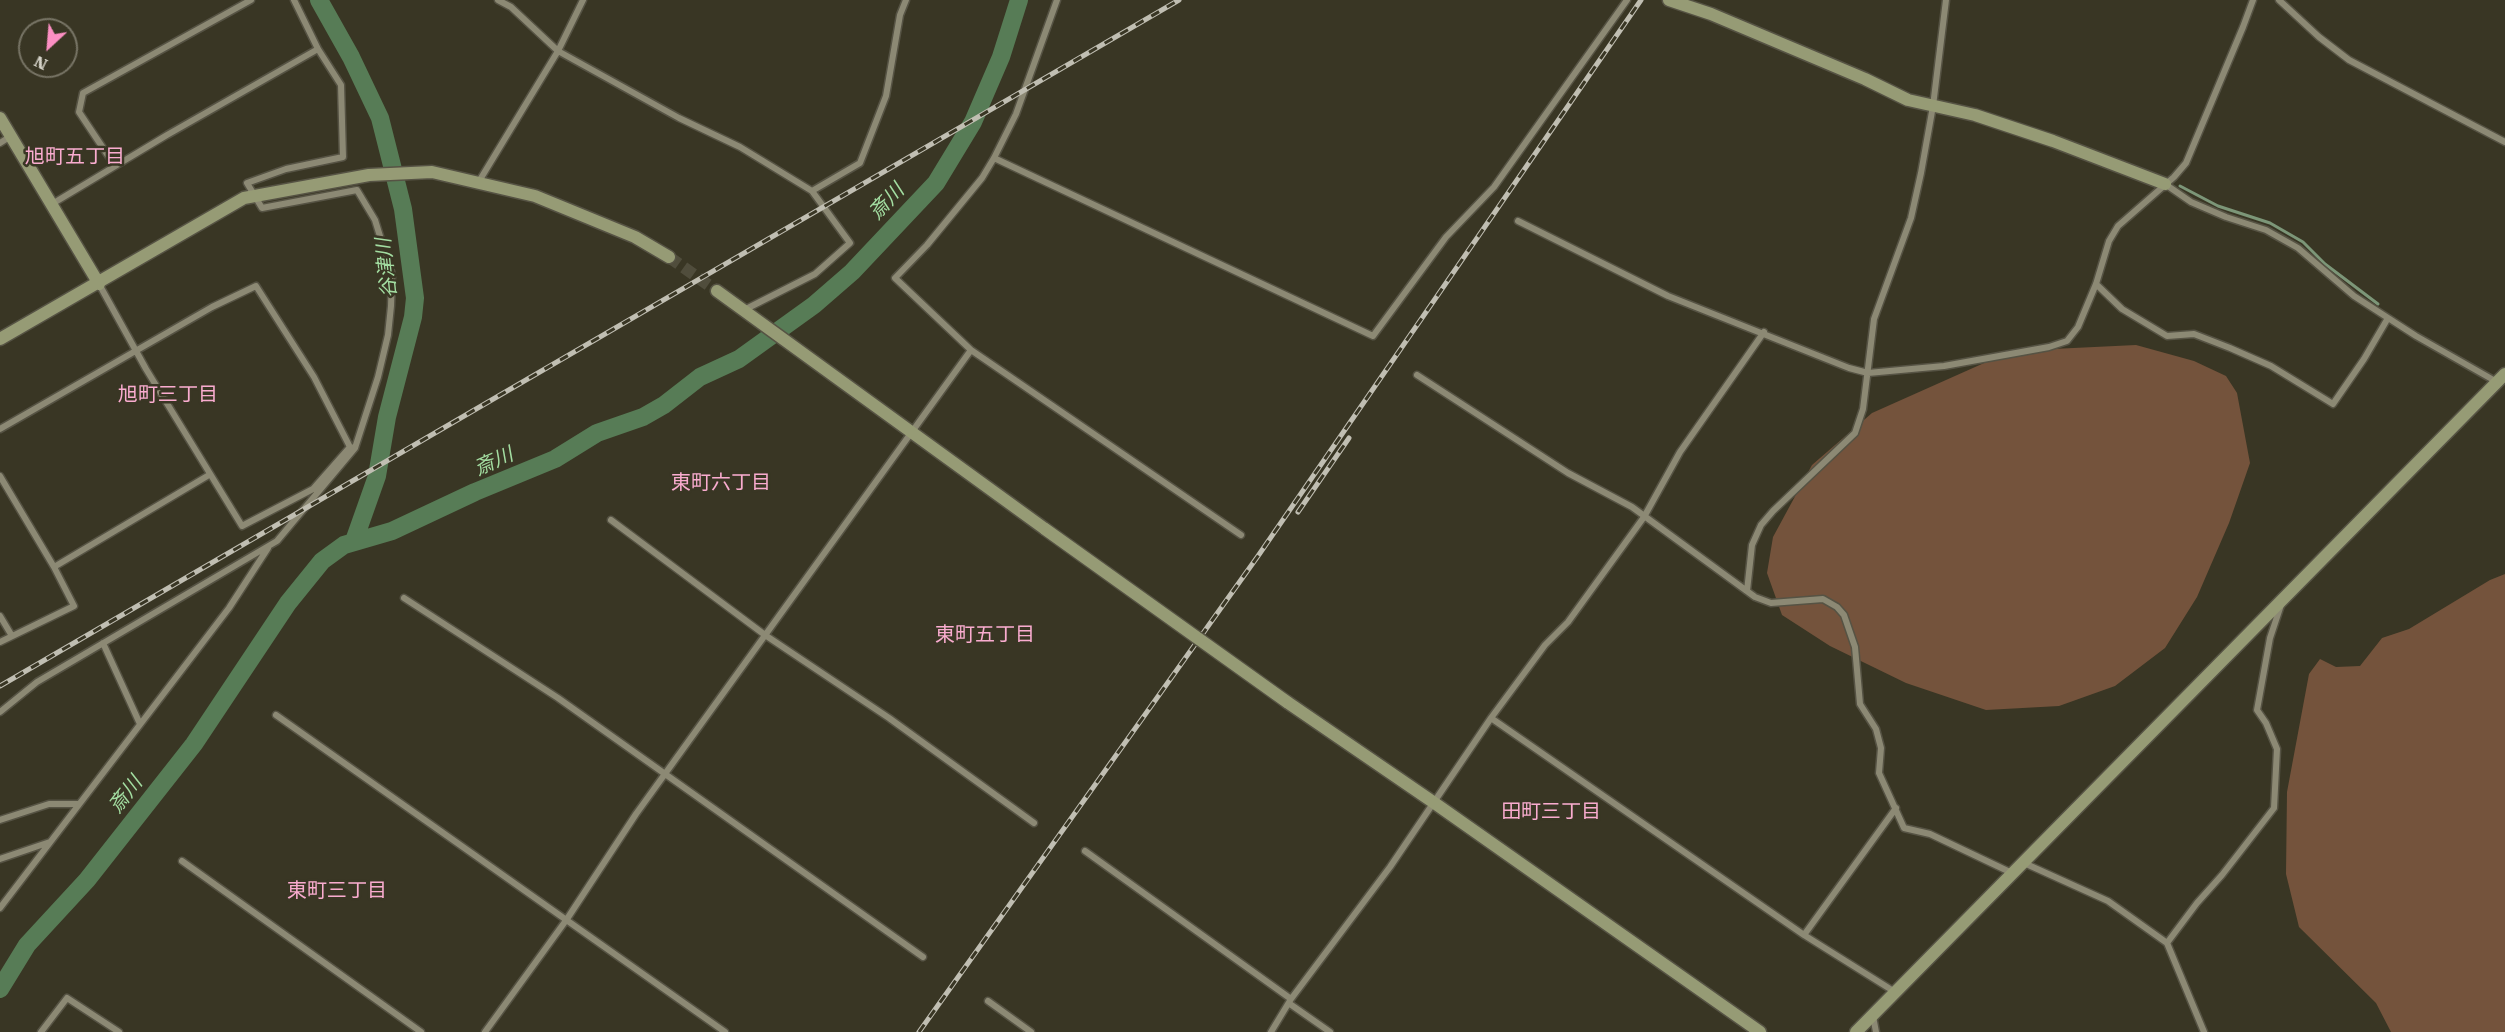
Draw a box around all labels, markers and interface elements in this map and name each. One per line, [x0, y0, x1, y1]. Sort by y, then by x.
north arrow [18, 18, 78, 78]
text: N [31, 52, 50, 74]
district label: 旭町五丁目 [25, 145, 125, 169]
water label: 斎川 [865, 179, 909, 225]
water label: 谷津川 [372, 237, 402, 299]
district label: 旭町三丁目 [118, 383, 218, 407]
water label: 斎川 [471, 443, 517, 481]
district label: 東町六丁目 [671, 471, 771, 495]
district label: 東町五丁目 [935, 623, 1035, 647]
water label: 斎川 [104, 772, 148, 818]
district label: 田町三丁目 [1501, 800, 1601, 824]
district label: 東町三丁目 [287, 879, 387, 903]

